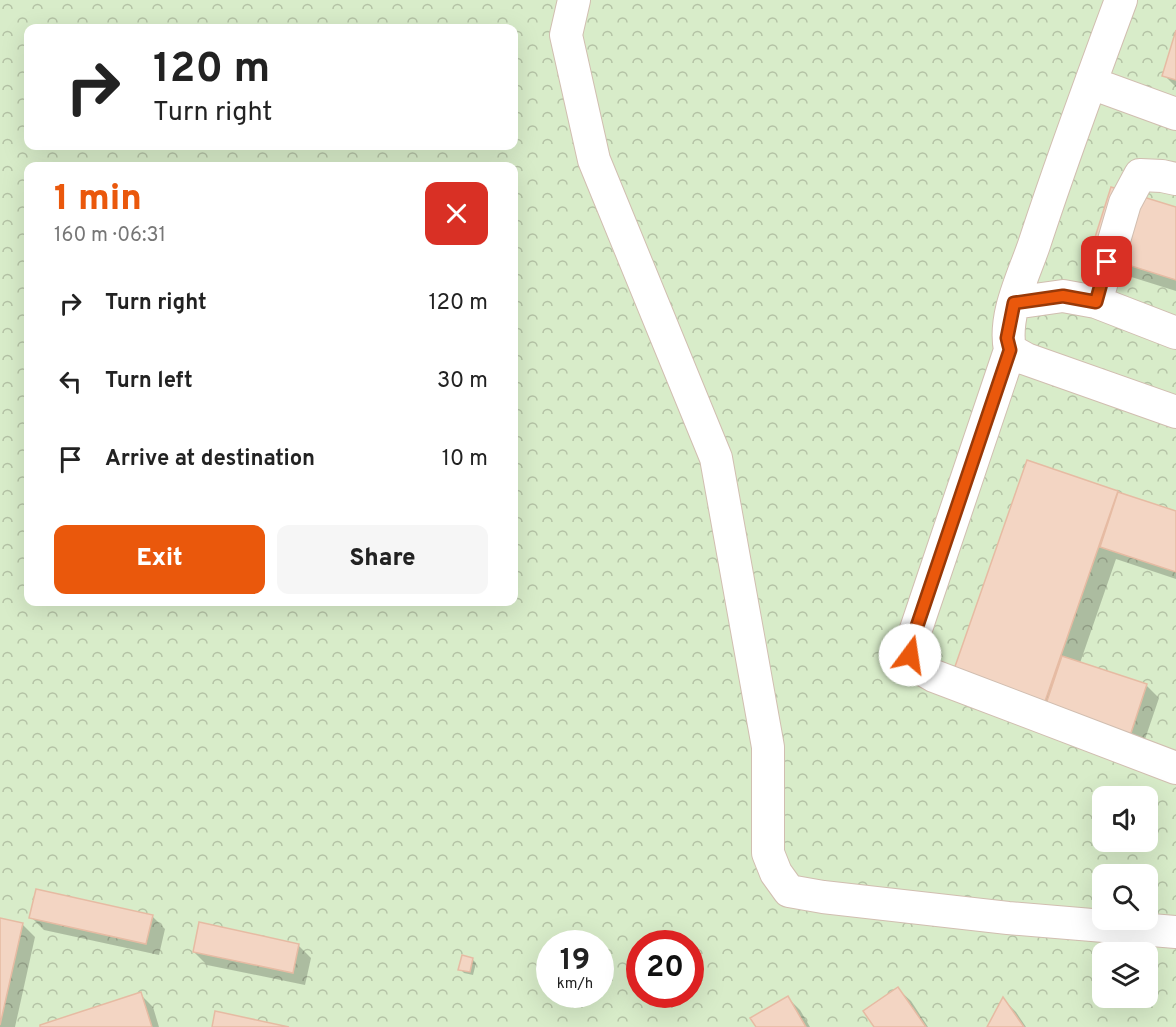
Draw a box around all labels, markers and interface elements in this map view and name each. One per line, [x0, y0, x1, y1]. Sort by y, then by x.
text: 120 m [153, 44, 270, 97]
icon: right [54, 48, 132, 126]
text: Turn right [153, 96, 272, 130]
text: 1 min [54, 177, 142, 223]
button: close [425, 182, 488, 245]
text: 160 m · 06:31 [54, 223, 166, 249]
pin [1081, 236, 1132, 287]
icon: arrive [1090, 245, 1123, 278]
icon: right [54, 287, 87, 320]
text: Turn right [105, 290, 207, 317]
text: 120 m [428, 290, 488, 317]
icon: left [54, 365, 87, 398]
text: Turn left [105, 368, 193, 395]
text: 30 m [437, 368, 488, 395]
icon: arrive [54, 443, 87, 476]
text: Arrive at destination [105, 446, 315, 473]
text: 10 m [442, 446, 488, 473]
button: Exit [54, 525, 265, 594]
button: Share [277, 525, 488, 594]
position arrow [878, 623, 942, 687]
map controls [1092, 786, 1158, 1008]
button: sound [1092, 786, 1158, 852]
button: search [1092, 864, 1158, 930]
speed limit sign: 20 [626, 930, 704, 1008]
button: layers [1092, 942, 1158, 1008]
text: 19 [560, 943, 590, 980]
text: km/h [557, 975, 593, 994]

